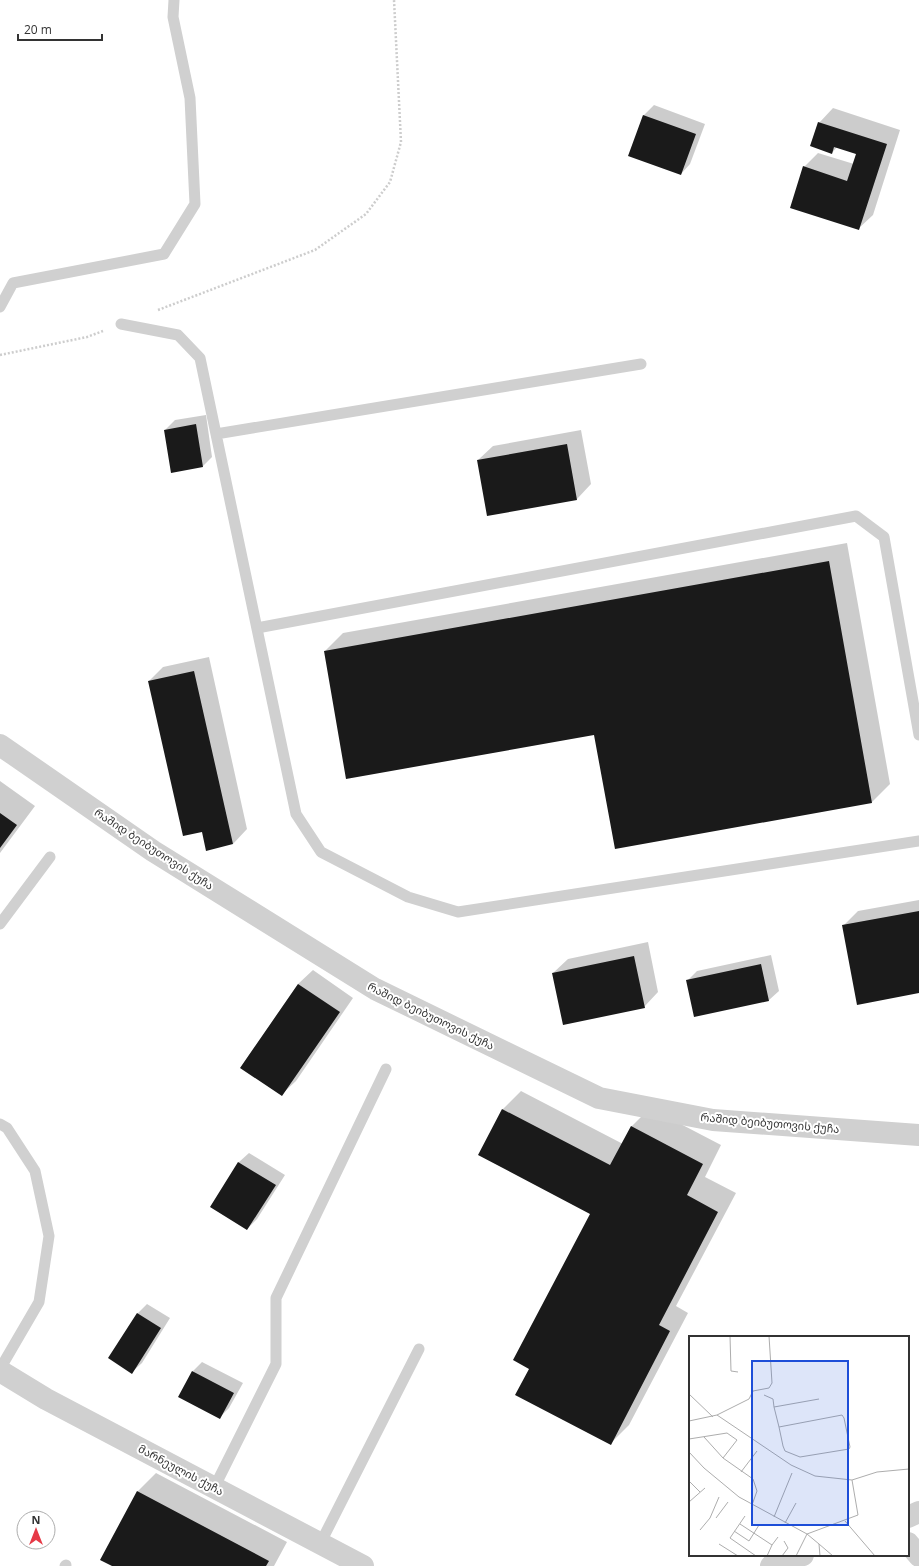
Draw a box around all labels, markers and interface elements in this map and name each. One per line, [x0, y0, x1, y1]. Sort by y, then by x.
scale bar [18, 16, 102, 42]
text: 20 m [24, 21, 52, 38]
street label: რაშიდ ბეიბუთოვის ქუჩა [92, 804, 217, 893]
street label: რაშიდ ბეიბუთოვის ქუჩა [365, 978, 497, 1053]
street label: რაშიდ ბეიბუთოვის ქუჩა [700, 1109, 840, 1136]
inset map [689, 1336, 909, 1556]
street label: მარნეულის ქუჩა [136, 1441, 227, 1498]
north arrow [16, 1510, 56, 1550]
text: N [32, 1512, 40, 1527]

